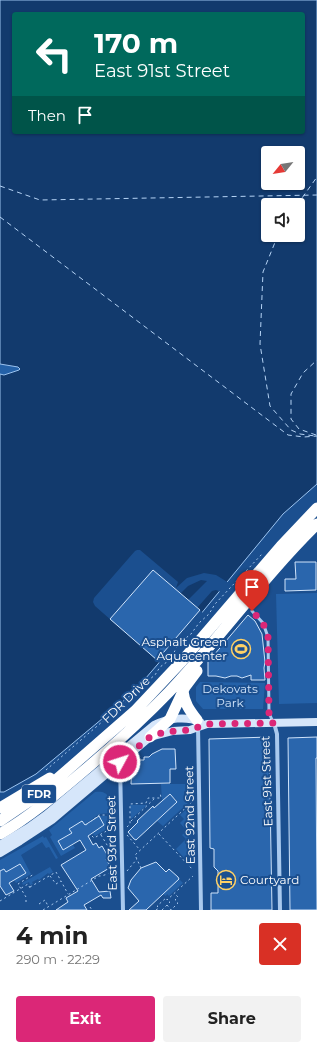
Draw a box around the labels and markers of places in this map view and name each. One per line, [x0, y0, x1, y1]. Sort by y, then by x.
pin [235, 570, 269, 611]
place label: Asphalt Green Aquacenter [142, 634, 227, 663]
sports icon: Asphalt Green Aquacenter [230, 638, 252, 660]
hotel icon: Courtyard [215, 869, 237, 891]
place label: Courtyard [240, 872, 299, 887]

